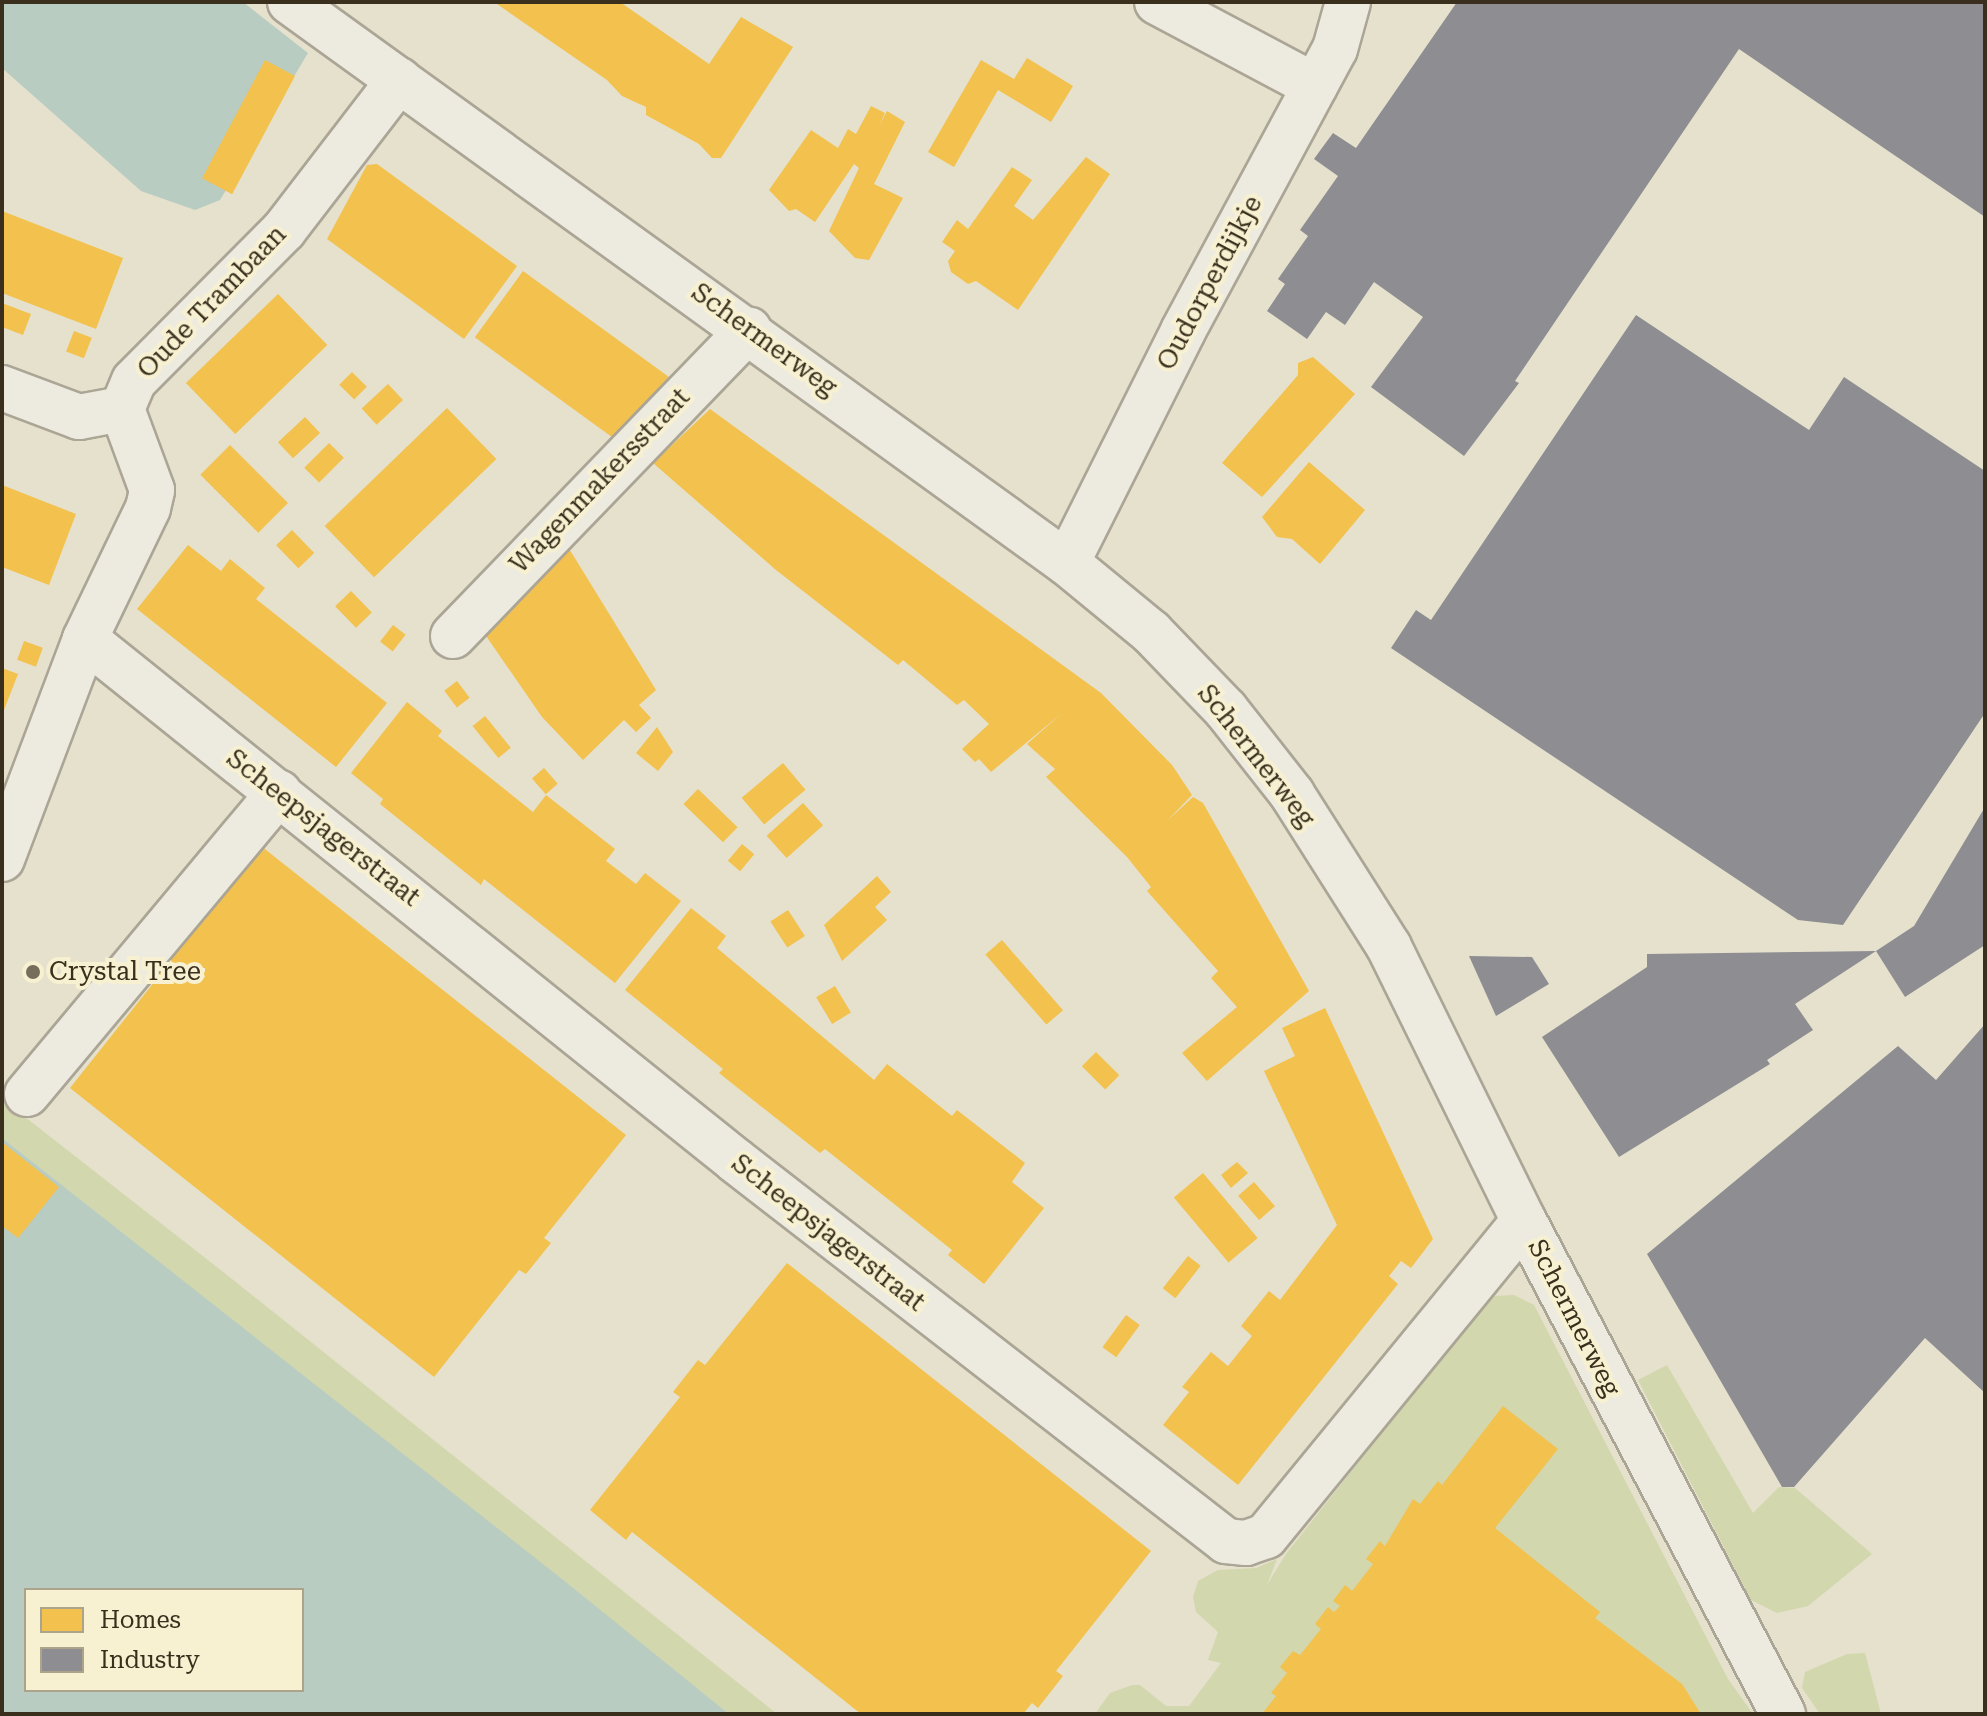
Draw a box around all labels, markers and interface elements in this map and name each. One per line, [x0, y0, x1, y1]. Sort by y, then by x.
street label: Oudorperdijkje [1151, 190, 1269, 376]
street label: Oude Trambaan [131, 219, 293, 385]
street label: Schermerweg [685, 277, 843, 403]
street label: Wagenmakersstraat [504, 382, 696, 580]
street label: Schermerweg [1191, 679, 1321, 833]
street label: Scheepsjagerstraat [220, 743, 426, 913]
place label: Crystal Tree [49, 956, 201, 988]
marker: Crystal Tree [24, 963, 42, 981]
street label: Scheepsjagerstraat [725, 1148, 931, 1318]
street label: Schermerweg [1521, 1234, 1627, 1402]
legend [24, 1588, 304, 1692]
text: Homes [100, 1606, 181, 1634]
text: Industry [100, 1646, 200, 1674]

